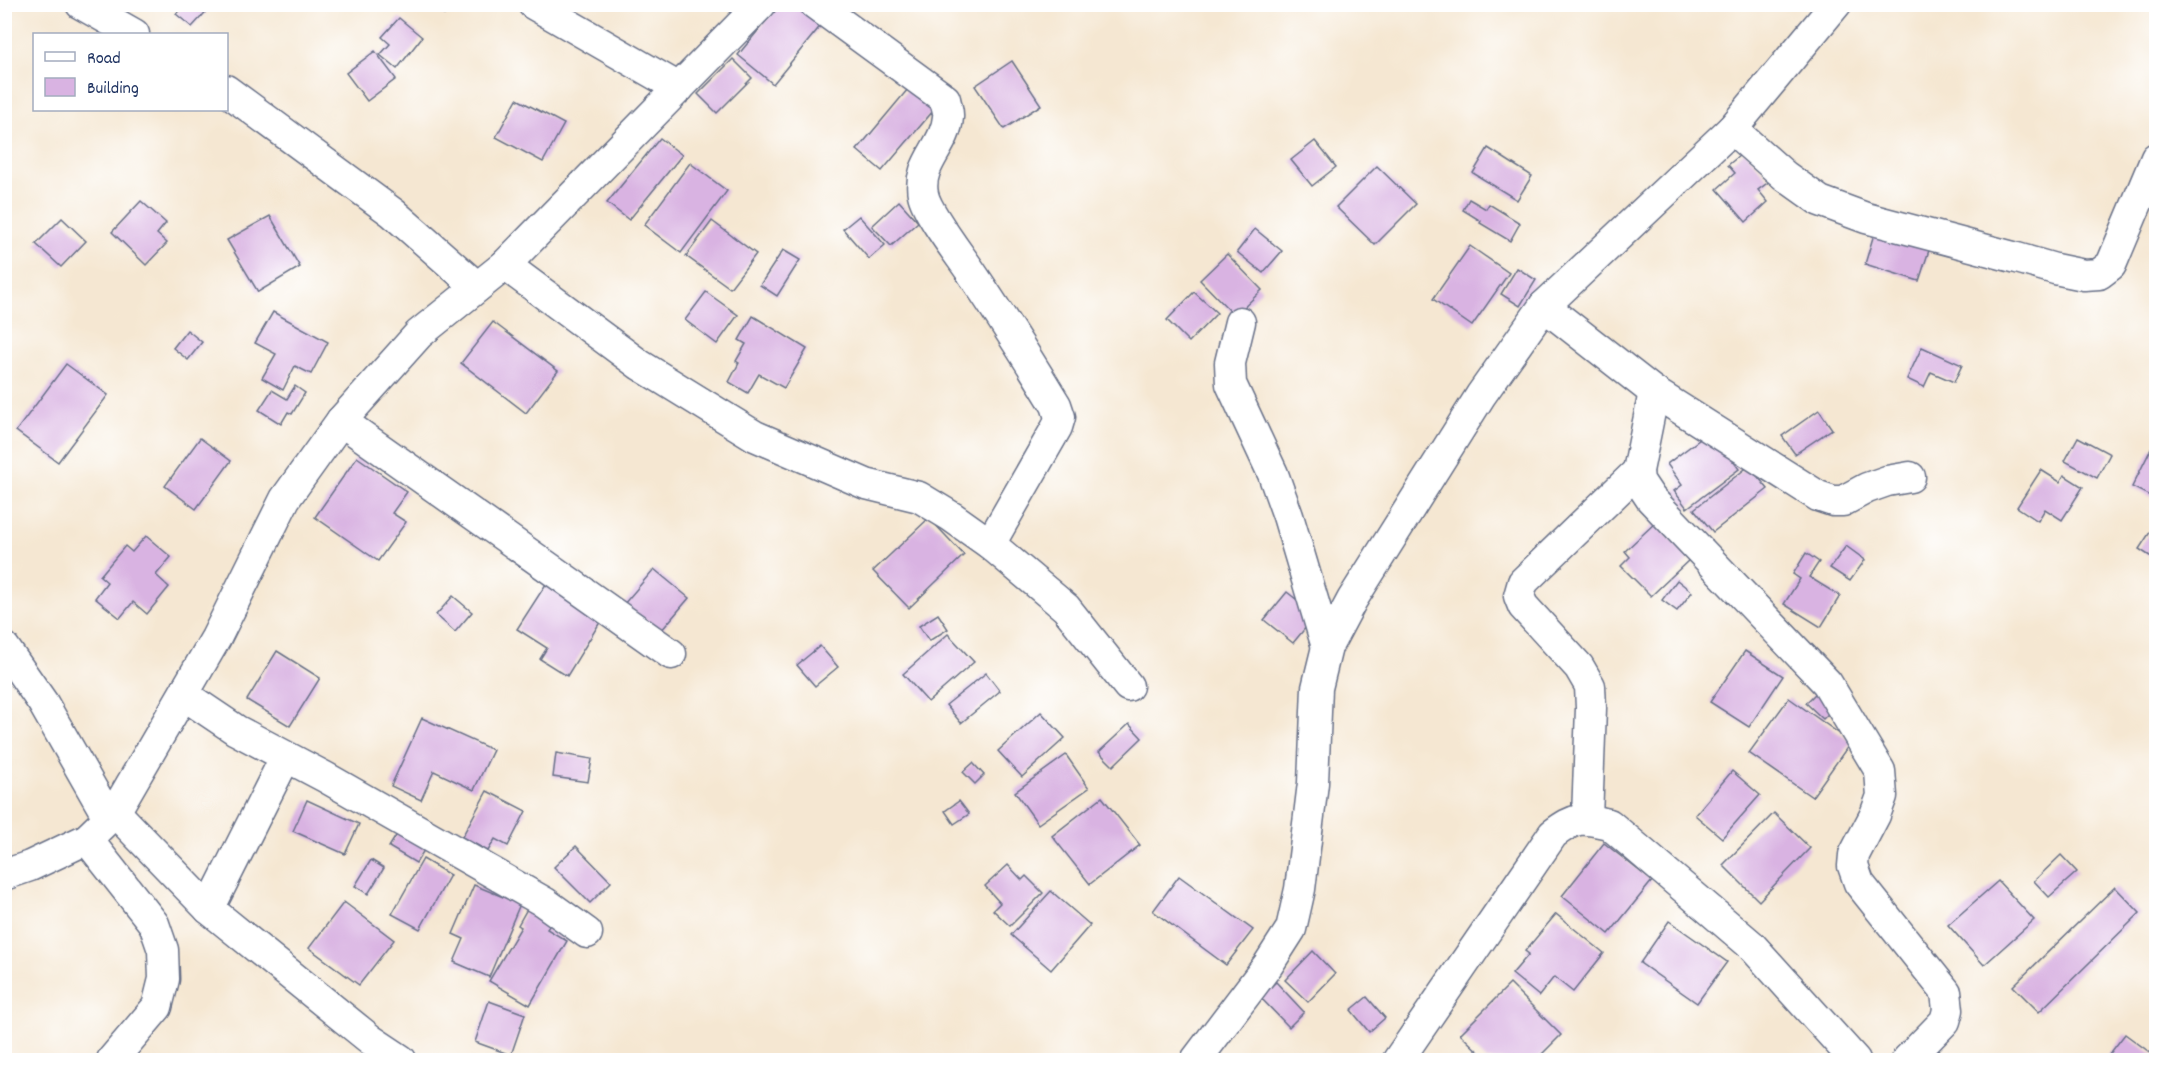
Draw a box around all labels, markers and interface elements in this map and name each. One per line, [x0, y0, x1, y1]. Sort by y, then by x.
legend [33, 33, 228, 111]
text: Road [87, 47, 121, 72]
text: Building [87, 77, 139, 102]

